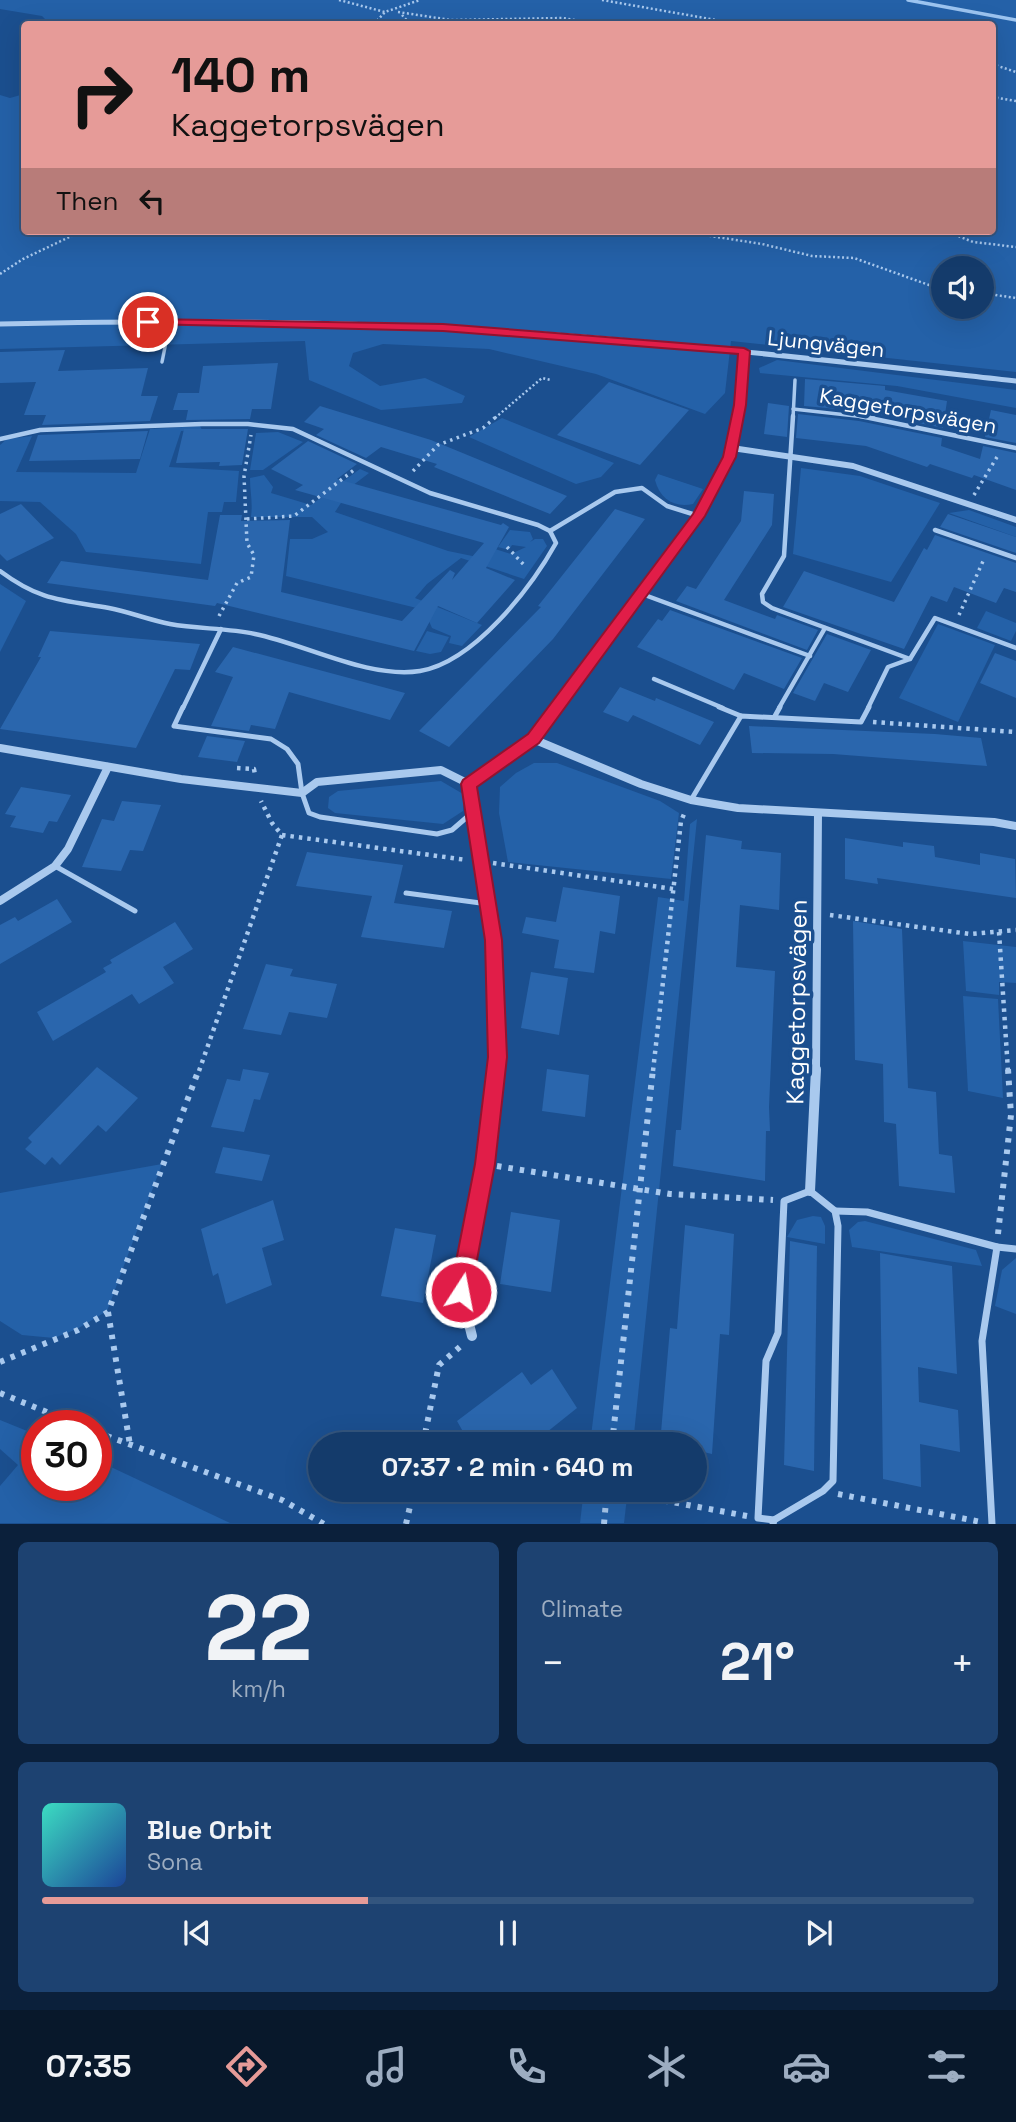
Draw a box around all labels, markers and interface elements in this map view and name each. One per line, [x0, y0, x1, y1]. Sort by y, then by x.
text: 140 m [171, 44, 310, 106]
icon: right [56, 49, 147, 140]
text: Kaggetorpsvägen [171, 105, 445, 145]
icon: left [133, 182, 171, 220]
text: Then [56, 184, 119, 218]
map controls [931, 256, 994, 319]
button: sound [931, 256, 994, 319]
pin [118, 292, 178, 352]
icon: arrive [129, 303, 167, 341]
street label: Ljungvägen [766, 324, 886, 363]
street label: Kaggetorpsvägen [817, 382, 999, 439]
street label: Kaggetorpsvägen [779, 899, 814, 1105]
position arrow [424, 1255, 498, 1329]
speed limit sign: 30 [21, 1410, 112, 1501]
text: 07:37 · 2 min · 640 m [382, 1450, 633, 1484]
text: 22 [204, 1570, 313, 1687]
text: Climate [541, 1594, 623, 1624]
text: 21° [720, 1629, 795, 1695]
text: − [541, 1639, 565, 1687]
text: + [950, 1639, 974, 1687]
text: km/h [231, 1674, 286, 1704]
text: Blue Orbit [147, 1813, 272, 1847]
text: Sona [147, 1847, 203, 1877]
icon: previous [178, 1914, 216, 1952]
icon: pause [489, 1914, 527, 1952]
icon: next [800, 1914, 838, 1952]
icon: directions [222, 2042, 271, 2091]
icon: music [362, 2042, 411, 2091]
icon: phone [502, 2042, 551, 2091]
icon: climate [642, 2042, 691, 2091]
icon: car [782, 2042, 831, 2091]
icon: filters [922, 2042, 971, 2091]
text: 07:35 [45, 2046, 131, 2086]

